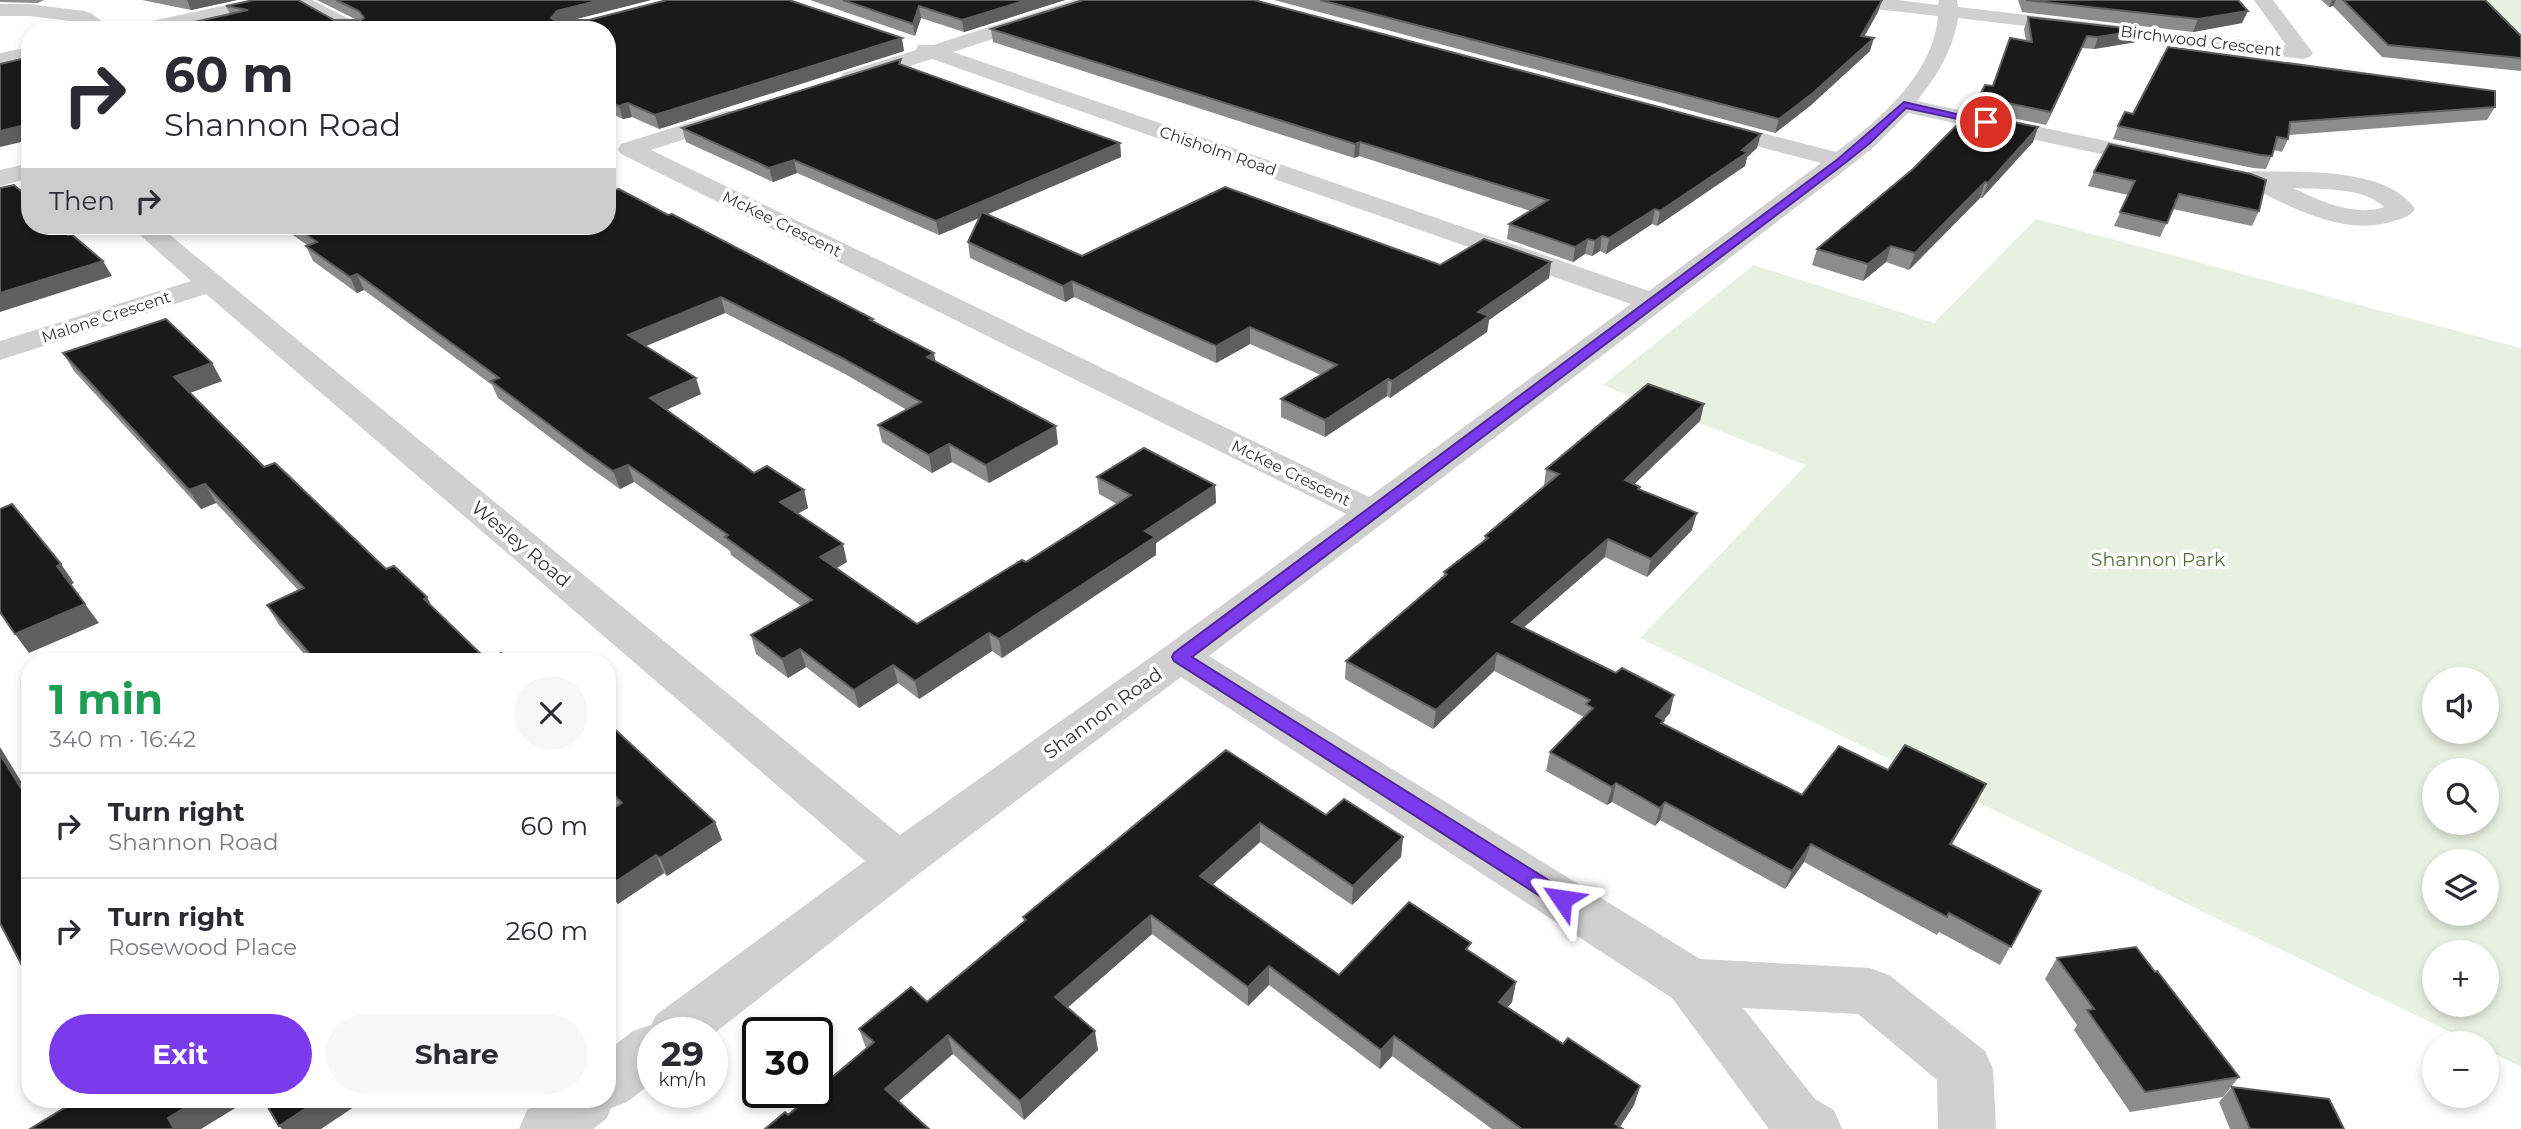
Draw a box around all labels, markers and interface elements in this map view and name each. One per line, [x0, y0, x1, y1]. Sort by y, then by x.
street label: Birchwood Crescent [2119, 22, 2283, 60]
text: 60 m [164, 45, 294, 104]
icon: right [49, 49, 140, 140]
pin [1956, 92, 2016, 152]
icon: arrive [1967, 103, 2005, 141]
text: Shannon Road [164, 105, 401, 144]
street label: Chisholm Road [1157, 122, 1279, 180]
icon: right [129, 182, 167, 220]
text: Then [49, 185, 115, 217]
street label: McKee Crescent [720, 187, 845, 261]
street label: Malone Crescent [39, 287, 173, 347]
street label: McKee Crescent [1229, 436, 1354, 510]
street label: Wesley Road [467, 496, 575, 592]
park label: Shannon Park [2091, 548, 2226, 571]
street label: Shannon Road [1039, 662, 1167, 764]
map controls [2422, 667, 2499, 1108]
button: sound [2422, 667, 2499, 744]
text: 1 min [49, 673, 163, 725]
button: close [514, 676, 588, 750]
text: 340 m · 16:42 [49, 725, 196, 753]
button: search [2422, 758, 2499, 835]
text: Turn right [108, 796, 244, 828]
icon: right [49, 807, 87, 845]
text: 60 m [521, 810, 588, 842]
text: Shannon Road [108, 828, 279, 856]
button: layers [2422, 849, 2499, 926]
position arrow [1525, 862, 1599, 936]
text: Turn right [108, 901, 244, 933]
icon: right [49, 912, 87, 950]
text: 260 m [506, 915, 588, 947]
text: Rosewood Place [108, 933, 297, 961]
button: + [2422, 940, 2499, 1017]
button: Exit [49, 1014, 312, 1094]
button: Share [326, 1014, 588, 1094]
speed limit sign: 30 [742, 1017, 833, 1108]
button: − [2422, 1031, 2499, 1108]
text: 29 [661, 1032, 704, 1075]
text: km/h [658, 1069, 707, 1091]

